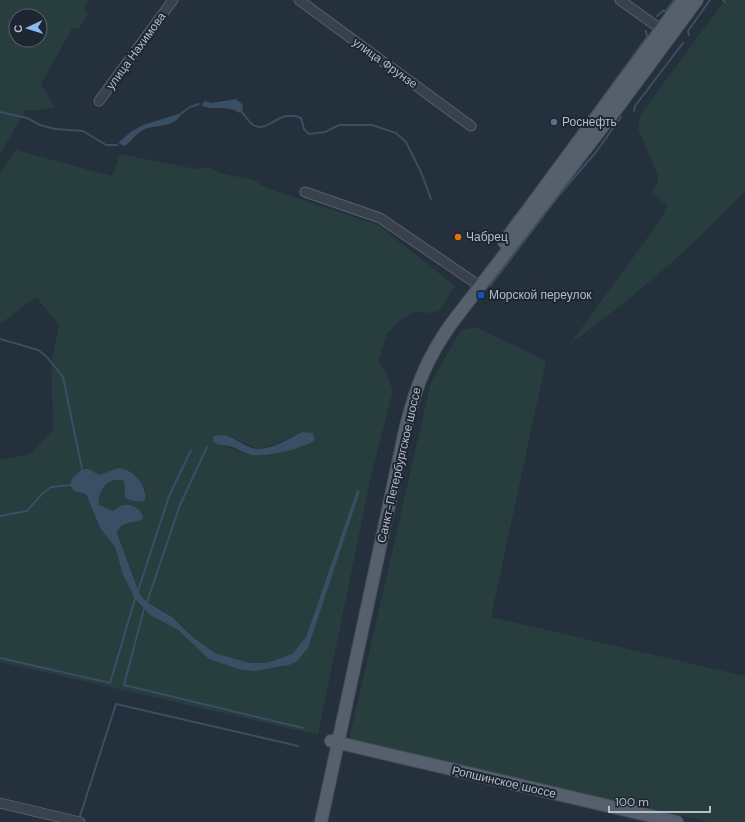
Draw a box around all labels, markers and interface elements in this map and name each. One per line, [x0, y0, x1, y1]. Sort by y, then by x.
north arrow [8, 8, 48, 48]
street label: улица Нахимова [102, 9, 170, 93]
text: С [11, 24, 25, 33]
street label: улица Фрунзе [349, 34, 421, 92]
place label: Роснефть [562, 114, 617, 130]
marker: Роснефть [549, 117, 559, 127]
place label: Чабрец [466, 229, 508, 245]
marker: Чабрец [453, 232, 463, 242]
place label: Морской переулок [489, 287, 592, 303]
marker: Морской переулок [476, 290, 486, 300]
street label: Санкт-Петербургское шоссе [373, 385, 425, 544]
street label: Ропшинское шоссе [450, 762, 558, 802]
scale bar [609, 788, 710, 814]
text: 100 m [615, 794, 649, 810]

